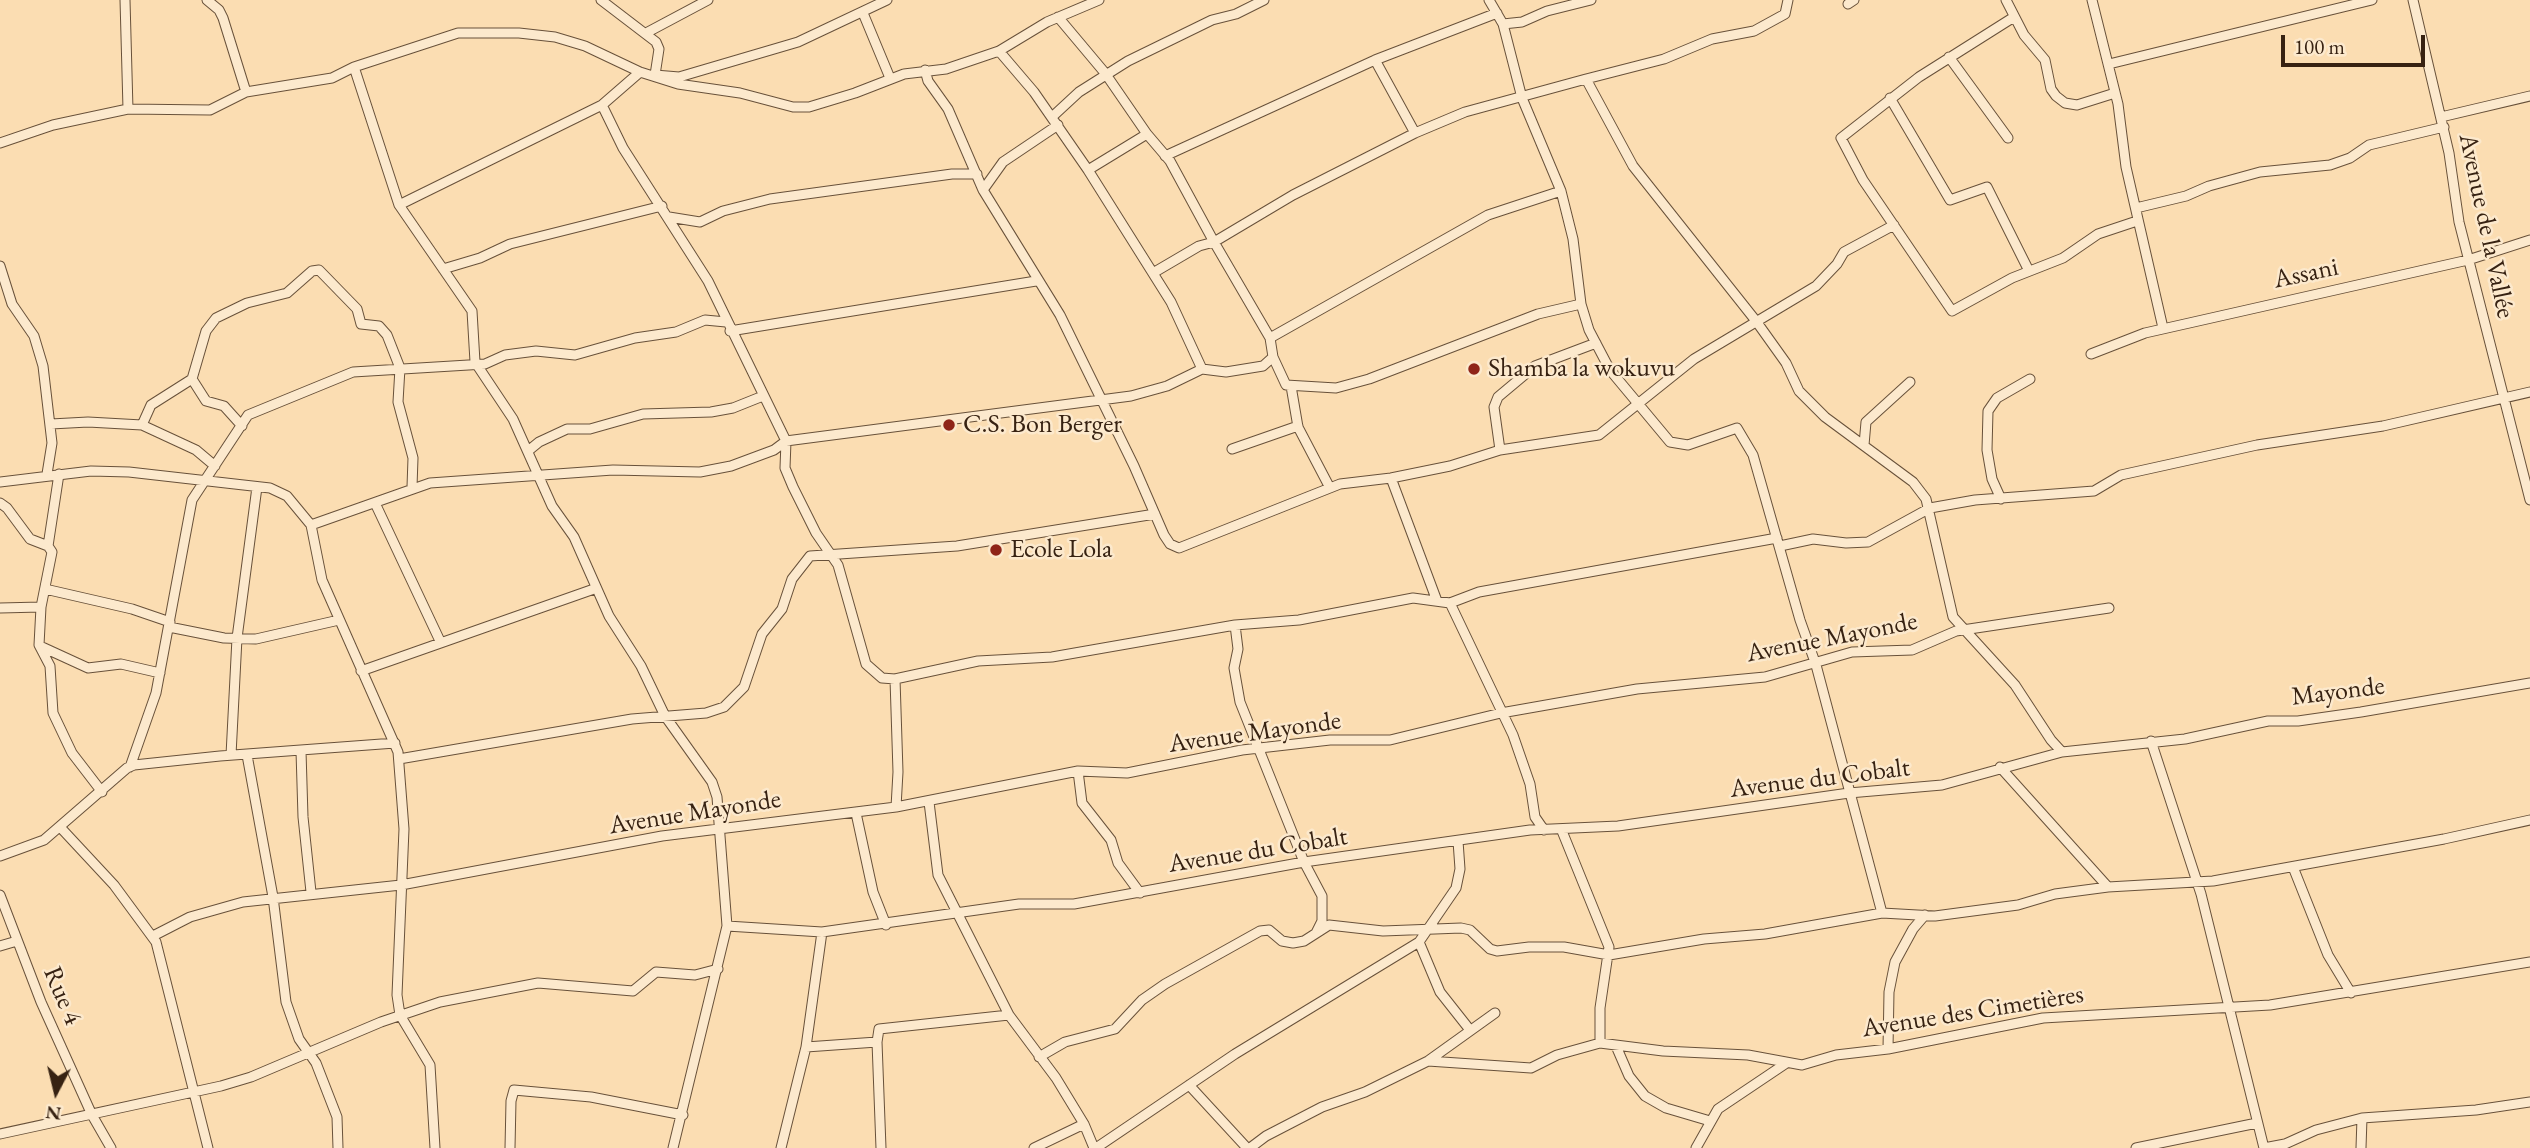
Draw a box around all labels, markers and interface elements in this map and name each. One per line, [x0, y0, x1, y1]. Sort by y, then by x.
scale bar [2285, 21, 2428, 65]
text: 100 m [2294, 33, 2345, 60]
street label: Avenue de la Vallée [2451, 131, 2521, 321]
street label: Assani [2271, 252, 2341, 296]
place label: Shamba la wokuvu [1488, 353, 1675, 385]
marker: Shamba la wokuvu [1466, 361, 1482, 377]
place label: C.S. Bon Berger [963, 409, 1122, 441]
marker: C.S. Bon Berger [941, 417, 957, 433]
place label: Ecole Lola [1010, 534, 1112, 566]
marker: Ecole Lola [988, 542, 1004, 558]
street label: Avenue Mayonde [1744, 606, 1920, 670]
street label: Mayonde [2290, 671, 2386, 713]
street label: Avenue Mayonde [1167, 705, 1343, 761]
street label: Avenue du Cobalt [1728, 752, 1912, 806]
street label: Avenue Mayonde [607, 784, 783, 842]
street label: Avenue du Cobalt [1166, 821, 1350, 881]
street label: Rue 4 [36, 962, 88, 1030]
street label: Avenue des Cimetières [1860, 979, 2086, 1045]
north arrow [21, 1057, 91, 1127]
text: N [44, 1100, 63, 1127]

